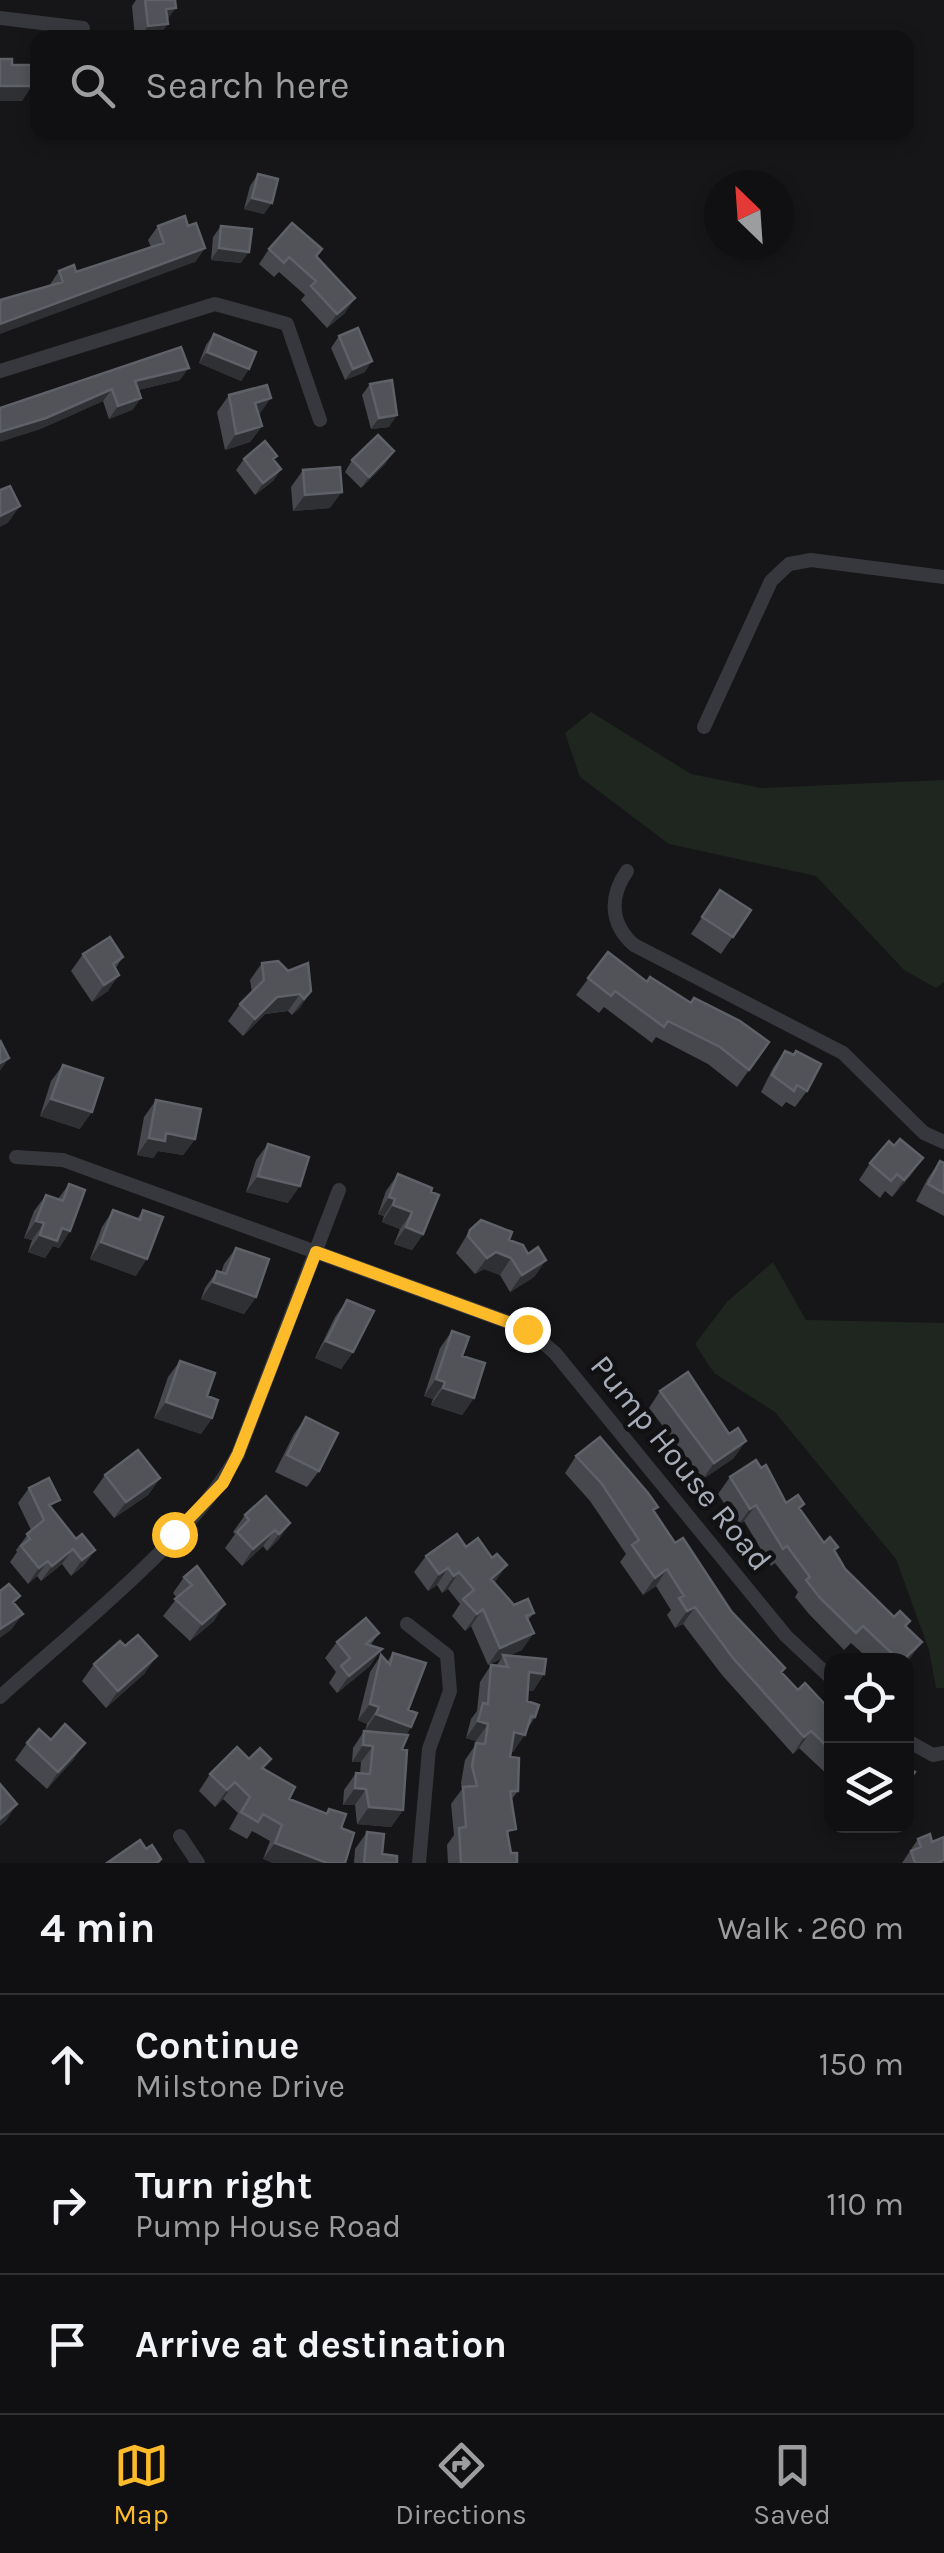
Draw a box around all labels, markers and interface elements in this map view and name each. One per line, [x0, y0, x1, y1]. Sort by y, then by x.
search box [30, 30, 914, 140]
icon: search [65, 58, 120, 113]
text: Search here [145, 63, 349, 108]
north arrow [704, 170, 794, 260]
route end [505, 1307, 551, 1353]
street label: Pump House Road [583, 1348, 779, 1578]
route start [152, 1512, 198, 1558]
map controls [824, 1653, 914, 1833]
button: locate [824, 1653, 914, 1743]
button: layers [824, 1743, 914, 1833]
text: 4 min [40, 1903, 155, 1953]
text: Walk · 260 m [718, 1910, 904, 1947]
text: Continue [135, 2023, 299, 2068]
icon: ahead [40, 2037, 95, 2092]
text: 150 m [819, 2046, 904, 2083]
text: Milstone Drive [135, 2068, 345, 2105]
text: Turn right [135, 2163, 312, 2208]
icon: right [40, 2177, 95, 2232]
text: 110 m [826, 2186, 904, 2223]
text: Pump House Road [135, 2208, 401, 2245]
icon: arrive [40, 2317, 95, 2372]
text: Arrive at destination [135, 2322, 507, 2367]
tab: Map [113, 2438, 169, 2531]
tab: Directions [395, 2438, 527, 2531]
tab: Saved [753, 2438, 831, 2531]

